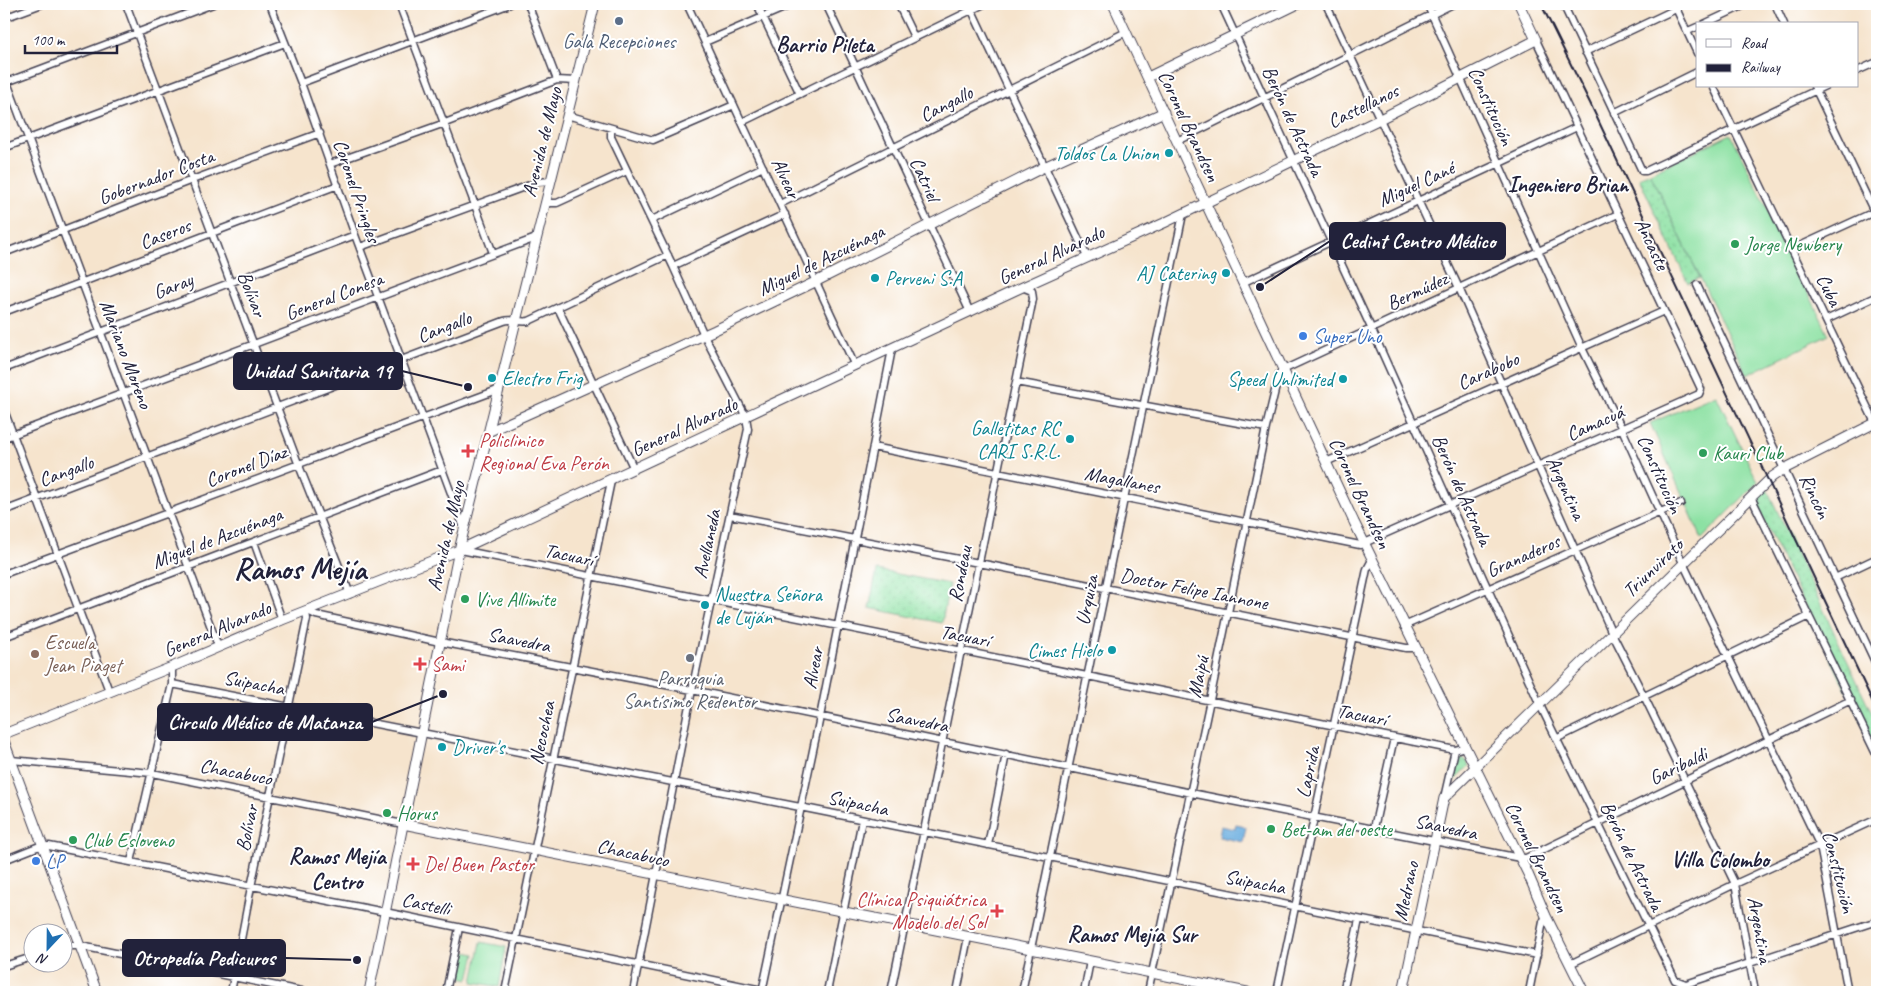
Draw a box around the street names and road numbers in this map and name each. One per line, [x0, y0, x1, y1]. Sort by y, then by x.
street label: Berón de Astrada [1257, 62, 1330, 182]
street label: Constitución [1463, 63, 1520, 150]
street label: Coronel Brandsen [1152, 66, 1226, 187]
street label: Castellanos [1323, 77, 1405, 134]
street label: Cangallo [915, 80, 978, 128]
street label: Avenida de Mayo [516, 84, 568, 199]
street label: Coronel Pringles [328, 136, 387, 248]
street label: Gobernador Costa [95, 143, 219, 210]
street label: Catriel [904, 153, 947, 208]
street label: Alvear [766, 154, 807, 204]
street label: Miguel Cané [1374, 154, 1461, 212]
street label: Caseros [136, 212, 196, 255]
street label: Ancaste [1629, 214, 1675, 275]
street label: Miguel de Azcuénaga [754, 218, 890, 301]
street label: General Alvarado [994, 219, 1109, 290]
street label: General Conesa [282, 265, 388, 326]
street label: Bermúdez [1383, 265, 1453, 316]
street label: Garay [150, 267, 197, 305]
street label: Bolívar [232, 268, 273, 322]
street label: Cuba [1810, 270, 1848, 312]
street label: Mariano Moreno [94, 296, 159, 413]
street label: Cangallo [413, 305, 476, 349]
street label: Carabobo [1453, 346, 1524, 396]
street label: General Alvarado [627, 391, 742, 462]
street label: Camacuá [1562, 398, 1630, 447]
street label: Berón de Astrada [1426, 431, 1498, 551]
street label: Constitución [1632, 431, 1689, 518]
street label: Coronel Brandsen [1323, 433, 1397, 554]
street label: Coronel Díaz [202, 438, 293, 493]
street label: Cangallo [35, 449, 98, 492]
street label: Argentina [1540, 452, 1592, 525]
street label: Magallanes [1083, 461, 1164, 500]
street label: Rincón [1794, 470, 1837, 523]
street label: Avenida de Mayo [421, 478, 471, 593]
street label: Miguel de Azcuénaga [148, 501, 287, 574]
street label: Avellaneda [688, 506, 727, 581]
street label: Granaderos [1482, 528, 1566, 583]
street label: Triunvirato [1617, 532, 1690, 603]
street label: Tacuarí [542, 538, 600, 573]
street label: Rondeau [942, 542, 978, 604]
street label: Doctor Felipe Iannone [1118, 562, 1271, 616]
street label: Urquiza [1070, 571, 1104, 627]
street label: General Alvarado [160, 595, 275, 663]
street label: Tacuarí [938, 619, 996, 654]
street label: Saavedra [486, 622, 554, 659]
street label: Alvear [797, 643, 830, 691]
street label: Maipú [1181, 652, 1215, 700]
street label: Suipacha [222, 665, 288, 701]
street label: Necochea [523, 698, 561, 767]
street label: Tacuarí [1335, 698, 1393, 733]
street label: Saavedra [884, 702, 952, 739]
street label: Garibaldi [1645, 740, 1713, 791]
street label: Laprida [1290, 742, 1326, 800]
street label: Chacabuco [198, 753, 275, 791]
street label: Suipacha [826, 784, 892, 822]
street label: Berón de Astrada [1595, 797, 1670, 917]
street label: Coronel Brandsen [1499, 798, 1575, 917]
street label: Bolívar [230, 801, 264, 854]
street label: Saavedra [1412, 808, 1481, 846]
street label: Constitución [1817, 828, 1861, 917]
street label: Chacabuco [595, 833, 672, 873]
street label: Medrano [1388, 858, 1425, 923]
street label: Suipacha [1223, 864, 1289, 900]
street label: Castelli [400, 887, 455, 922]
street label: Argentina [1742, 895, 1778, 967]

